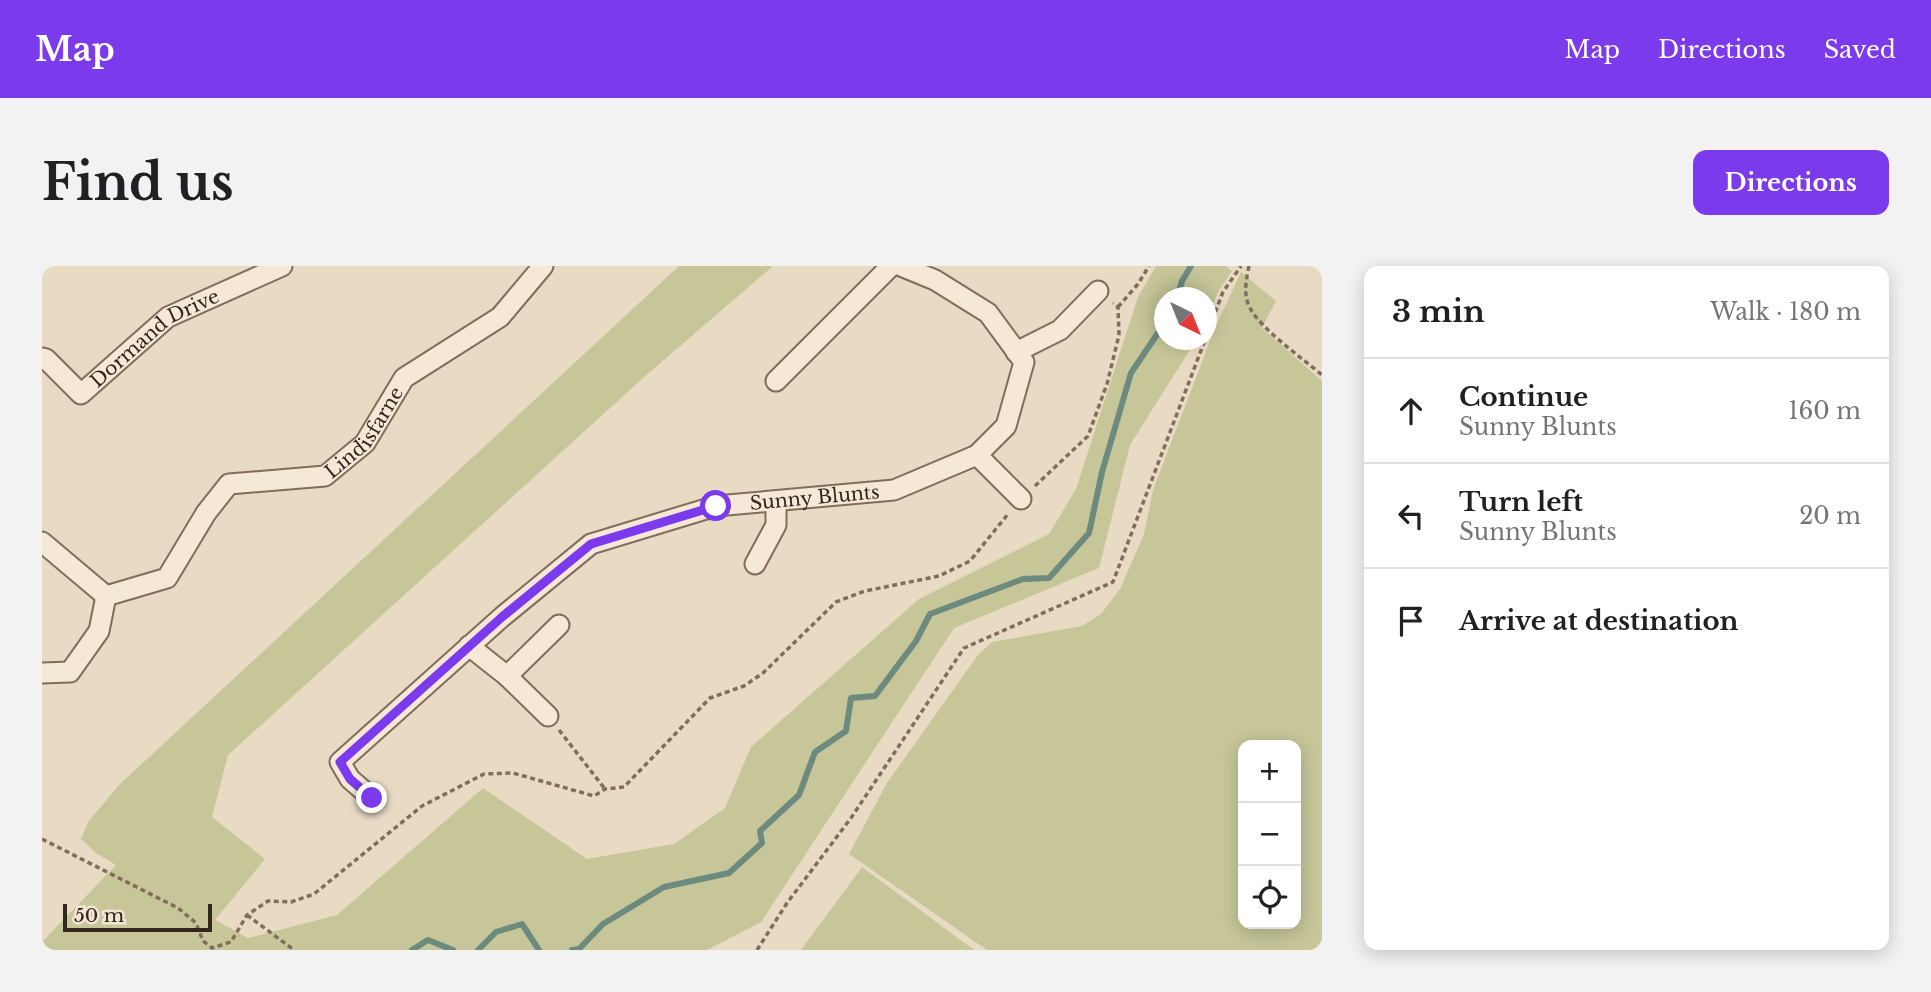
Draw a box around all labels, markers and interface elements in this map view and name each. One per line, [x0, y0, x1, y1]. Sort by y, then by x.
text: Map [35, 29, 115, 70]
text: Map [1564, 35, 1620, 64]
text: Directions [1658, 35, 1786, 64]
text: Saved [1824, 35, 1896, 64]
button: Directions [1693, 150, 1889, 215]
text: Find us [42, 152, 234, 213]
street label: Dormand Drive [85, 284, 223, 392]
north arrow [1154, 287, 1217, 350]
text: 3 min [1392, 293, 1485, 330]
text: Walk · 180 m [1710, 298, 1861, 326]
text: Continue [1459, 381, 1588, 413]
street label: Lindisfarne [320, 382, 408, 483]
icon: ahead [1392, 392, 1430, 430]
text: 160 m [1788, 397, 1861, 425]
text: Sunny Blunts [1459, 413, 1617, 441]
street label: Sunny Blunts [749, 480, 881, 514]
text: Turn left [1459, 486, 1583, 518]
route start [700, 490, 731, 521]
icon: left [1392, 497, 1430, 535]
text: 20 m [1799, 502, 1861, 530]
text: Sunny Blunts [1459, 518, 1617, 546]
icon: arrive [1392, 602, 1430, 640]
text: Arrive at destination [1459, 605, 1739, 637]
map controls [1238, 740, 1301, 929]
button: + [1238, 740, 1301, 803]
route end [356, 782, 387, 813]
button: − [1238, 803, 1301, 866]
button: locate [1238, 866, 1301, 929]
scale bar [63, 901, 212, 933]
text: 50 m [74, 904, 124, 927]

